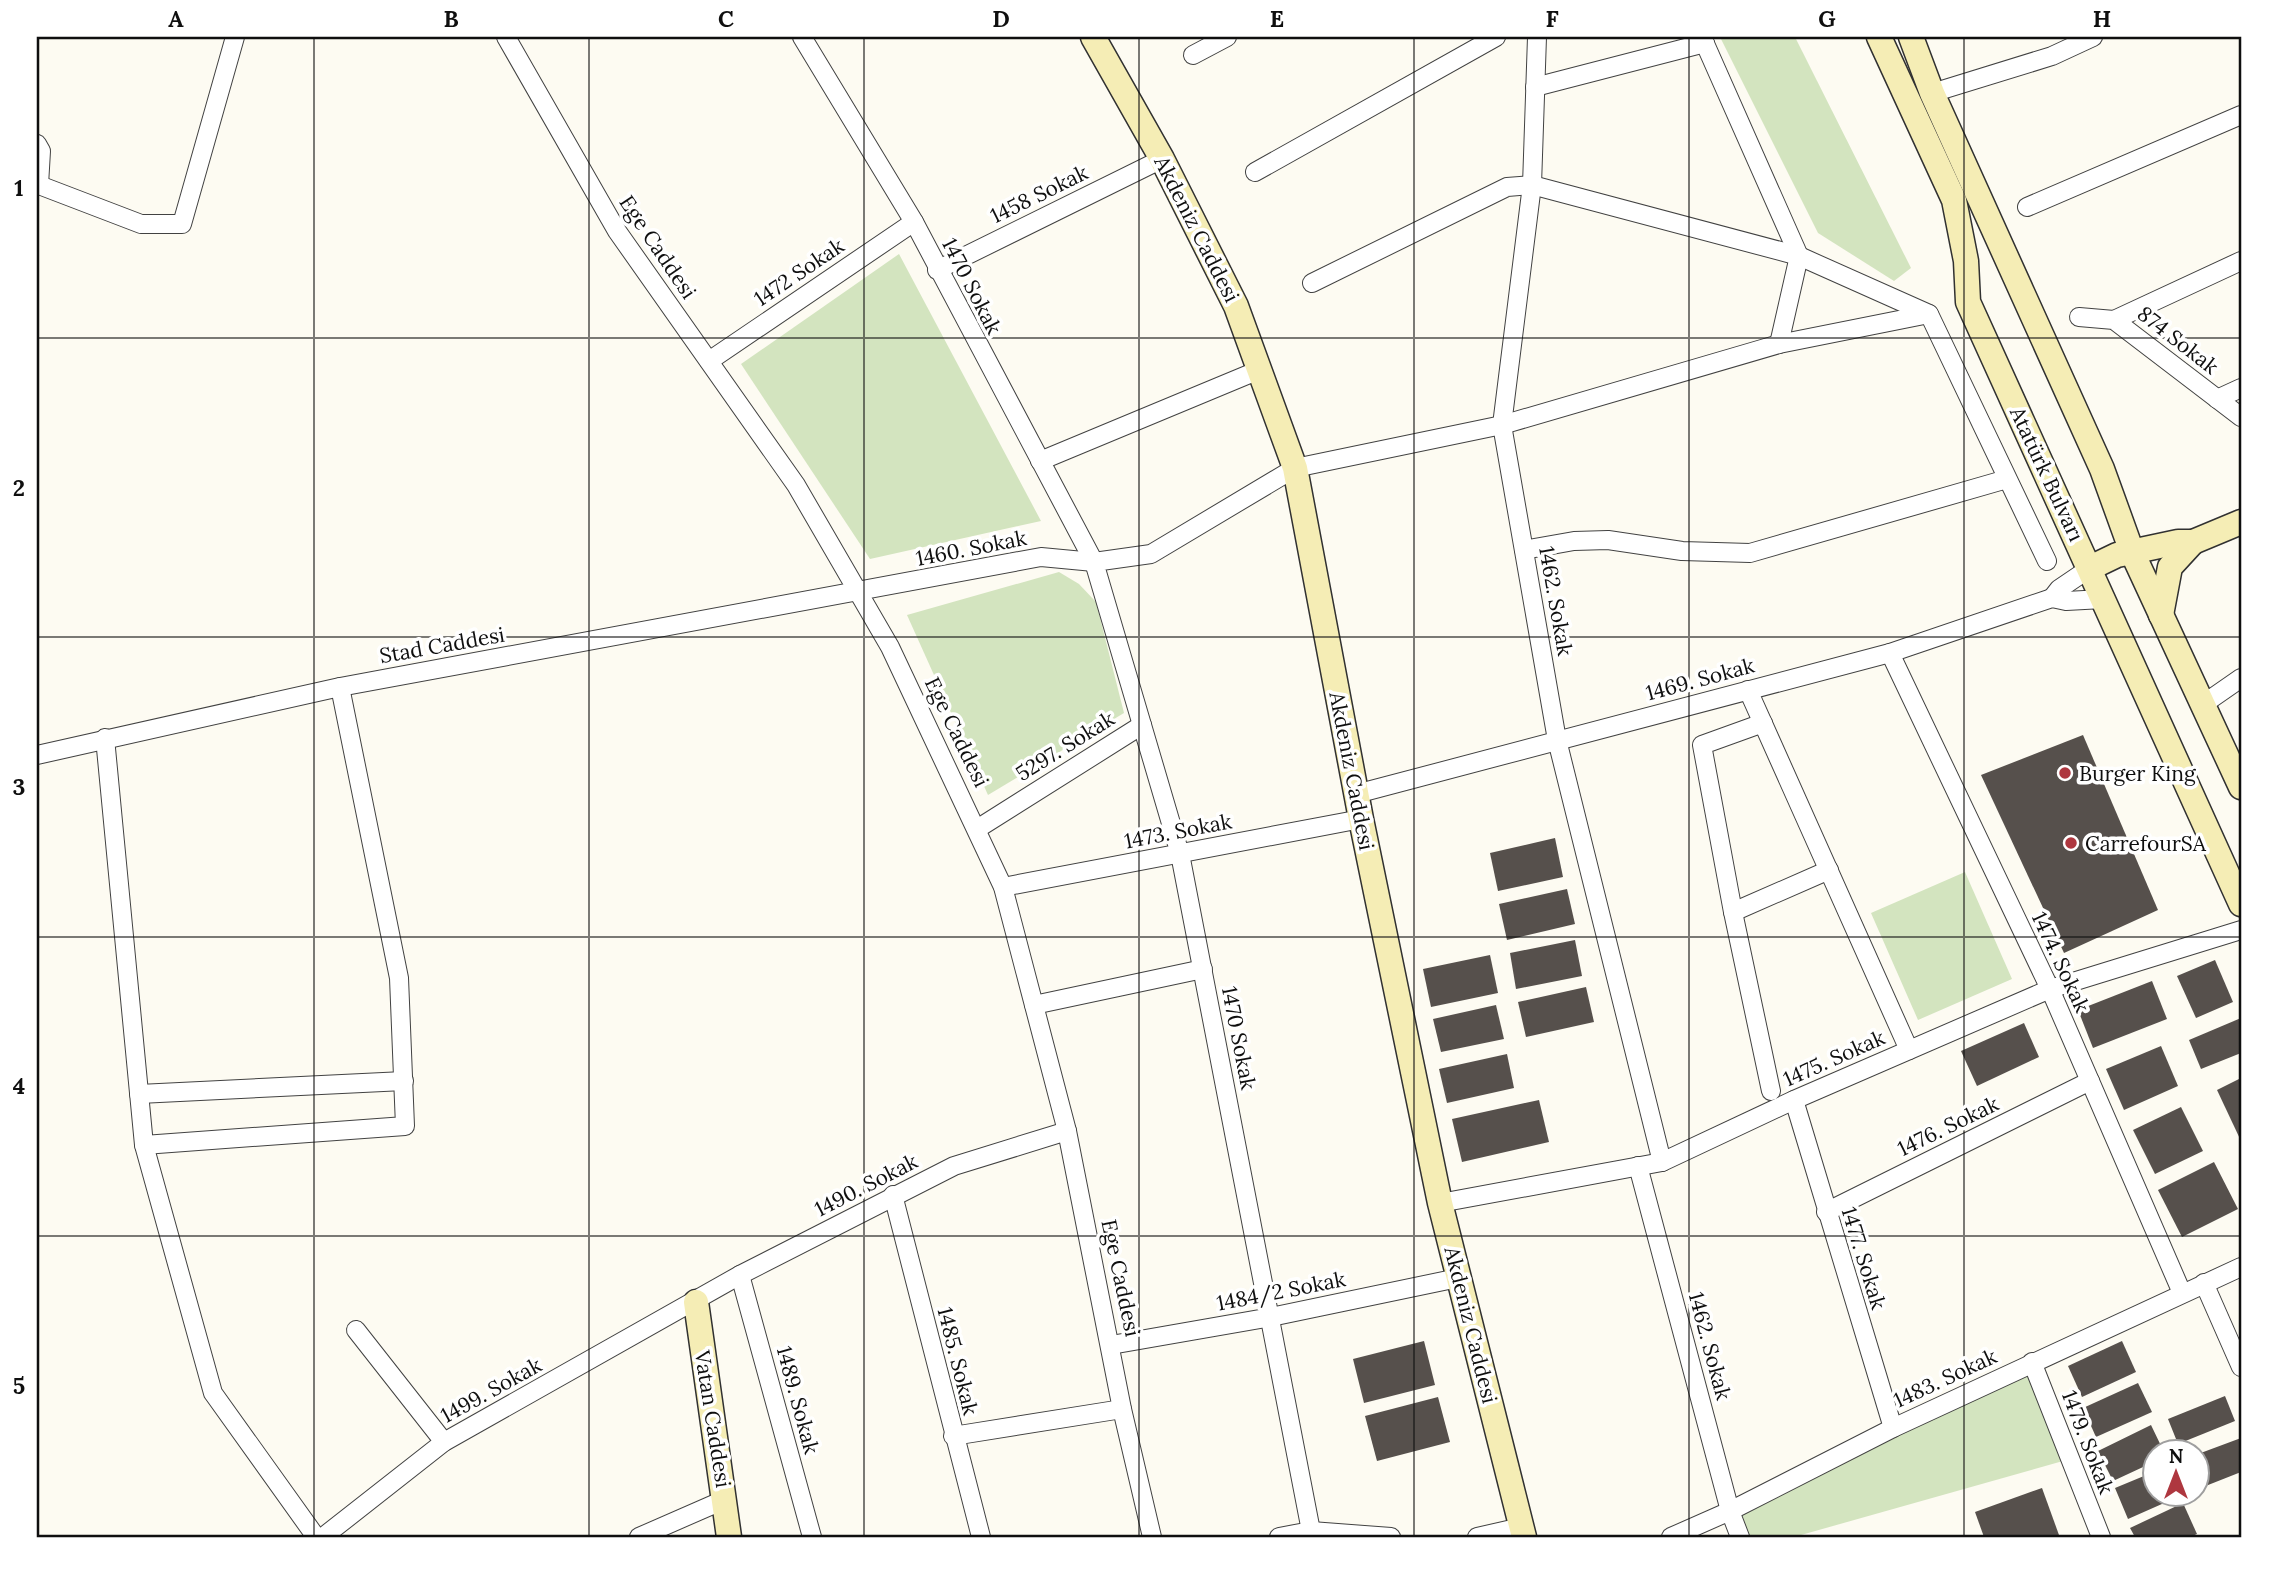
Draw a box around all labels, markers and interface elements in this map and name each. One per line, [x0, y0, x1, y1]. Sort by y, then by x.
text: A [168, 4, 184, 33]
text: B [443, 4, 459, 33]
text: C [718, 4, 734, 33]
text: D [992, 4, 1010, 33]
text: E [1270, 4, 1284, 33]
text: F [1545, 4, 1559, 33]
text: G [1818, 4, 1836, 33]
text: H [2093, 4, 2111, 33]
street label: Akdeniz Caddesi [1148, 150, 1246, 307]
street label: 1458 Sokak [986, 158, 1093, 229]
text: 1 [14, 173, 24, 202]
street label: Ege Caddesi [614, 190, 703, 304]
street label: 1472 Sokak [749, 232, 850, 312]
street label: 1470 Sokak [936, 233, 1008, 339]
street label: 874 Sokak [2132, 300, 2225, 381]
street label: Atatürk Bulvarı [2004, 401, 2090, 546]
text: 2 [13, 473, 25, 502]
street label: 1460. Sokak [913, 524, 1029, 572]
street label: 1462. Sokak [1533, 544, 1579, 659]
street label: Stad Caddesi [377, 621, 507, 669]
street label: 1469. Sokak [1643, 651, 1758, 706]
street label: Ege Caddesi [919, 673, 995, 791]
street label: Akdeniz Caddesi [1323, 689, 1381, 853]
street label: 5297. Sokak [1011, 705, 1120, 787]
place label: Burger King [2079, 760, 2196, 787]
marker: Burger King [2057, 765, 2073, 781]
text: 3 [13, 772, 25, 801]
street label: 1473. Sokak [1122, 807, 1235, 855]
place label: CarrefourSA [2085, 830, 2207, 857]
marker: CarrefourSA [2063, 835, 2079, 851]
street label: 1474. Sokak [2026, 907, 2096, 1017]
street label: 1470 Sokak [1216, 984, 1262, 1093]
street label: 1475. Sokak [1779, 1023, 1890, 1092]
text: 4 [13, 1071, 25, 1100]
street label: 1476. Sokak [1893, 1090, 2004, 1162]
street label: 1490. Sokak [810, 1147, 923, 1222]
street label: 1477. Sokak [1836, 1203, 1893, 1313]
street label: Ege Caddesi [1095, 1217, 1147, 1339]
street label: Akdeniz Caddesi [1438, 1243, 1504, 1406]
street label: 1484/2 Sokak [1214, 1265, 1348, 1317]
street label: 1462. Sokak [1683, 1289, 1738, 1404]
street label: 1485. Sokak [932, 1304, 985, 1419]
street label: 1483. Sokak [1889, 1342, 2002, 1414]
street label: 1489. Sokak [771, 1343, 826, 1458]
street label: Vatan Caddesi [689, 1347, 737, 1490]
street label: 1499. Sokak [436, 1351, 547, 1429]
text: 5 [13, 1371, 25, 1400]
street label: 1479. Sokak [2056, 1386, 2120, 1498]
north arrow [2142, 1438, 2212, 1508]
text: N [2169, 1444, 2184, 1468]

